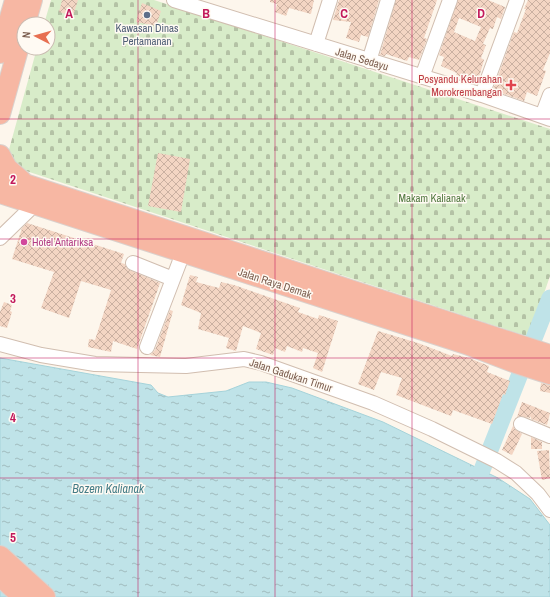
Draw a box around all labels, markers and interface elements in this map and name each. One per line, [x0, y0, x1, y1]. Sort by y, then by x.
text: A [65, 5, 73, 22]
text: B [202, 5, 210, 22]
text: C [340, 5, 348, 22]
text: D [477, 5, 485, 22]
marker: Kawasan Dinas Pertamanan [142, 10, 152, 20]
north arrow [16, 16, 56, 56]
place label: Kawasan Dinas Pertamanan [115, 21, 179, 48]
text: N [19, 31, 33, 39]
street label: Jalan Sedayu [334, 44, 390, 74]
place label: Posyandu Kelurahan Morokrembangan [418, 72, 502, 99]
marker: Posyandu Kelurahan Morokrembangan [505, 79, 517, 91]
text: 2 [10, 171, 16, 188]
park label: Makam Kalianak [398, 191, 466, 205]
place label: Hotel Antariksa [32, 235, 93, 249]
marker: Hotel Antariksa [19, 237, 29, 247]
street label: Jalan Raya Demak [237, 265, 314, 302]
text: 3 [10, 290, 16, 307]
street label: Jalan Gadukan Timur [248, 355, 334, 395]
text: 4 [10, 409, 16, 426]
water label: Bozem Kalianak [72, 481, 145, 497]
text: 5 [10, 529, 16, 546]

